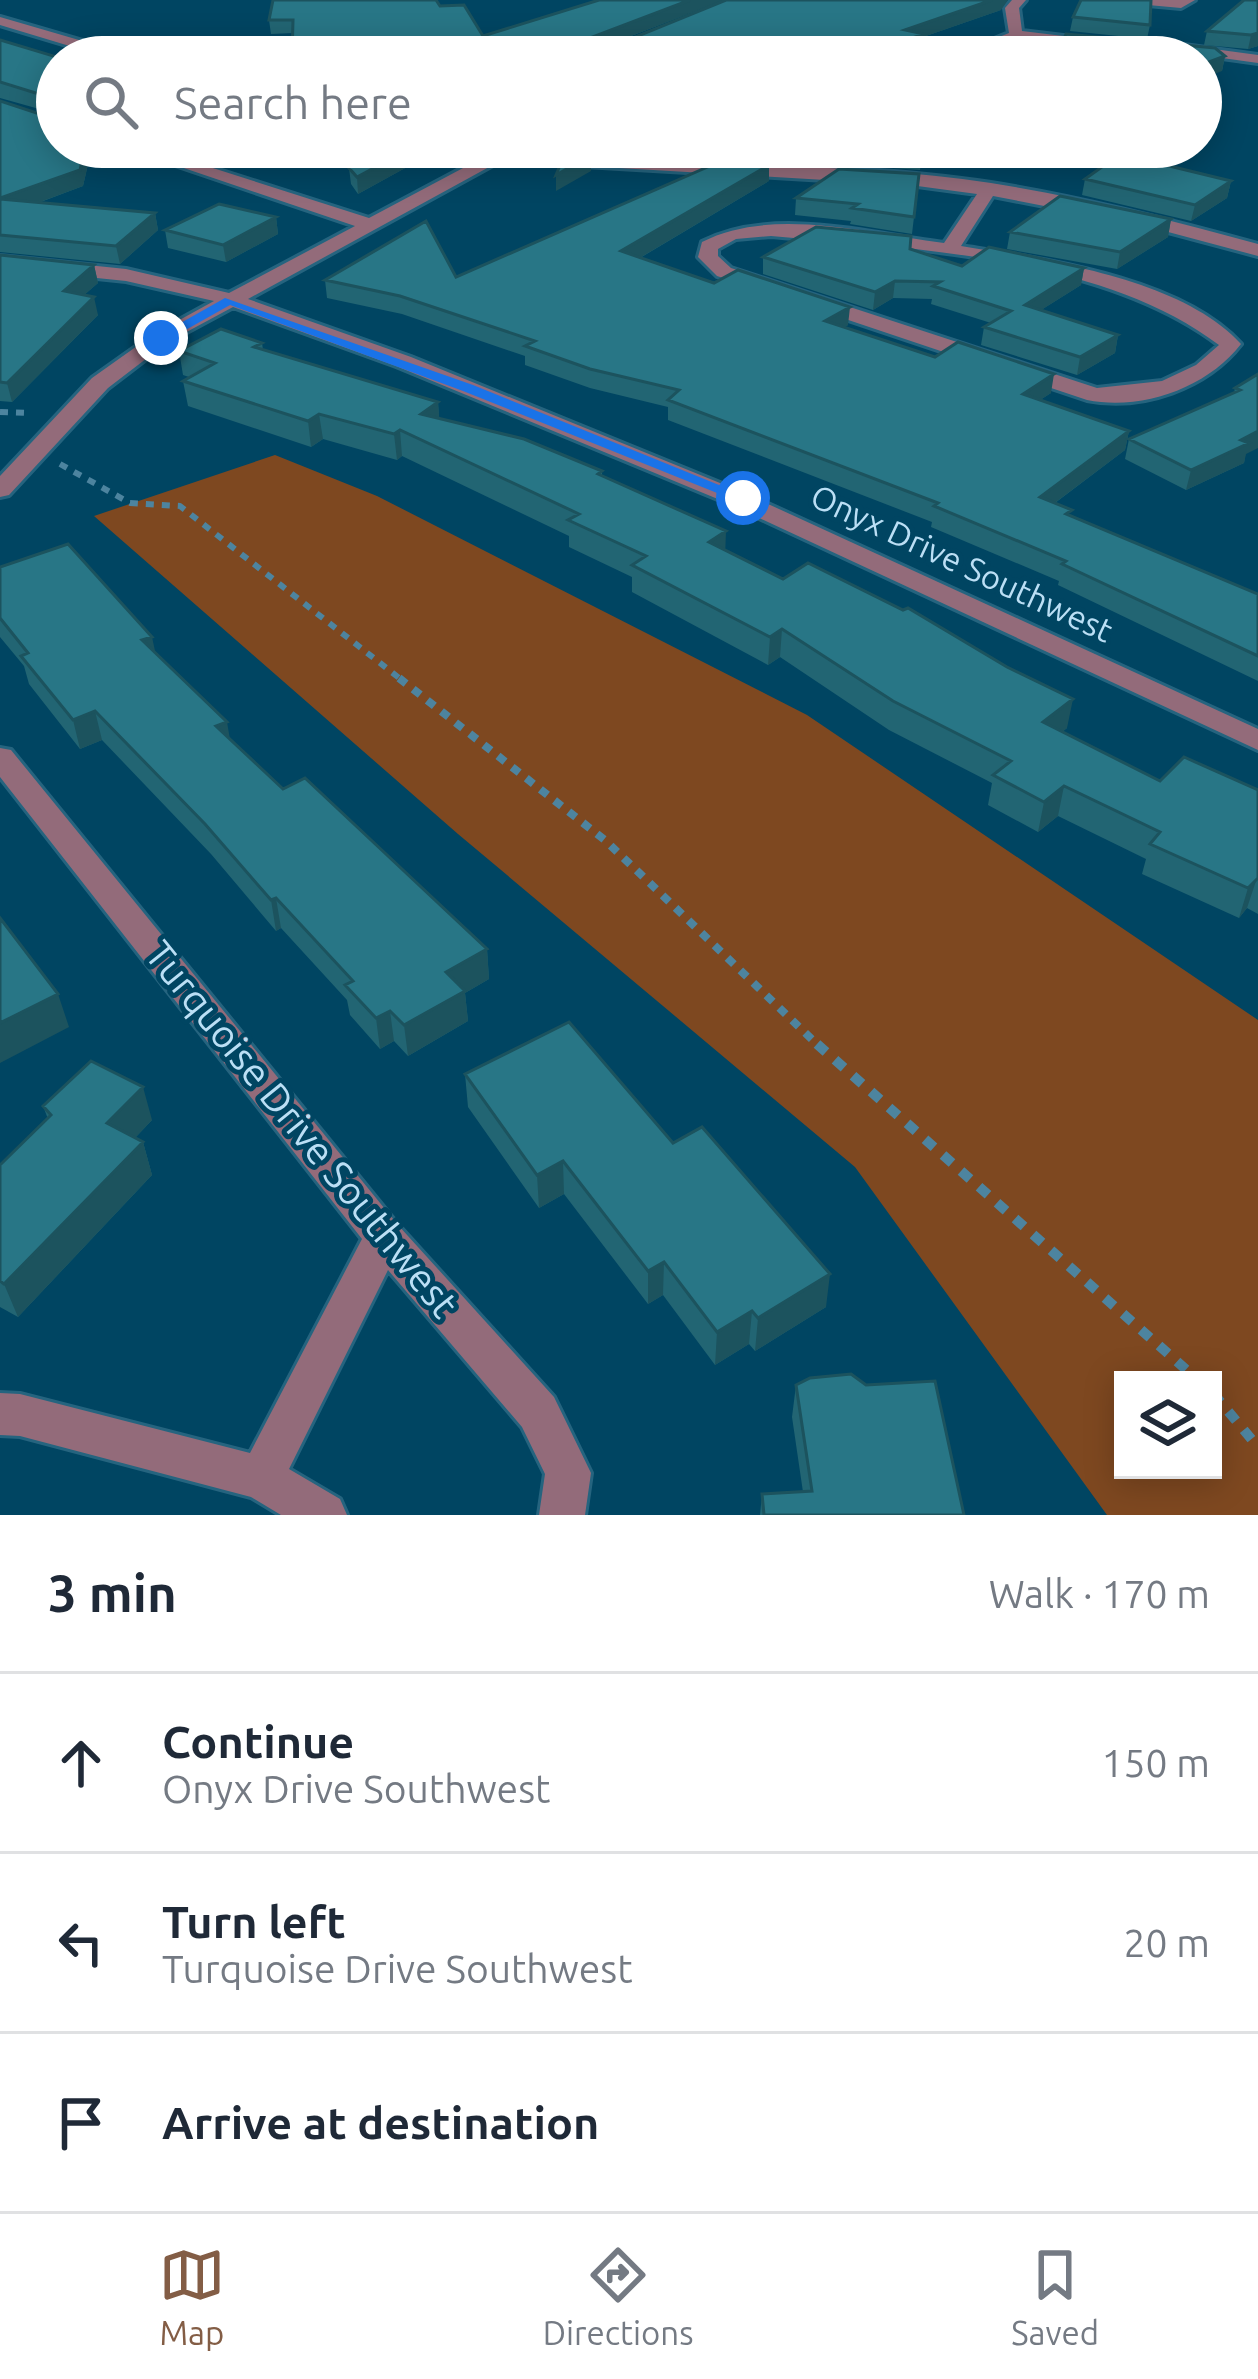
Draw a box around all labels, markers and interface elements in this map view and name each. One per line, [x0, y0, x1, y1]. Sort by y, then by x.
search box [36, 36, 1222, 168]
icon: search [78, 69, 144, 135]
text: Search here [174, 77, 412, 128]
route end [134, 311, 188, 365]
route start [716, 471, 770, 525]
street label: Onyx Drive Southwest [805, 476, 1119, 649]
street label: Turquoise Drive Southwest [138, 932, 467, 1325]
map controls [1114, 1371, 1222, 1479]
button: layers [1114, 1371, 1222, 1479]
text: 3 min [48, 1564, 177, 1622]
text: Walk · 170 m [989, 1572, 1210, 1615]
text: Continue [162, 1716, 354, 1767]
icon: ahead [48, 1730, 114, 1796]
text: 150 m [1101, 1741, 1210, 1784]
text: Onyx Drive Southwest [162, 1767, 550, 1810]
text: Turn left [162, 1896, 346, 1947]
icon: left [48, 1910, 114, 1976]
text: 20 m [1123, 1921, 1210, 1964]
text: Turquoise Drive Southwest [162, 1947, 633, 1990]
icon: arrive [48, 2090, 114, 2156]
text: Arrive at destination [162, 2097, 599, 2148]
tab: Map [159, 2242, 225, 2351]
tab: Directions [543, 2242, 693, 2351]
tab: Saved [1011, 2242, 1099, 2351]

